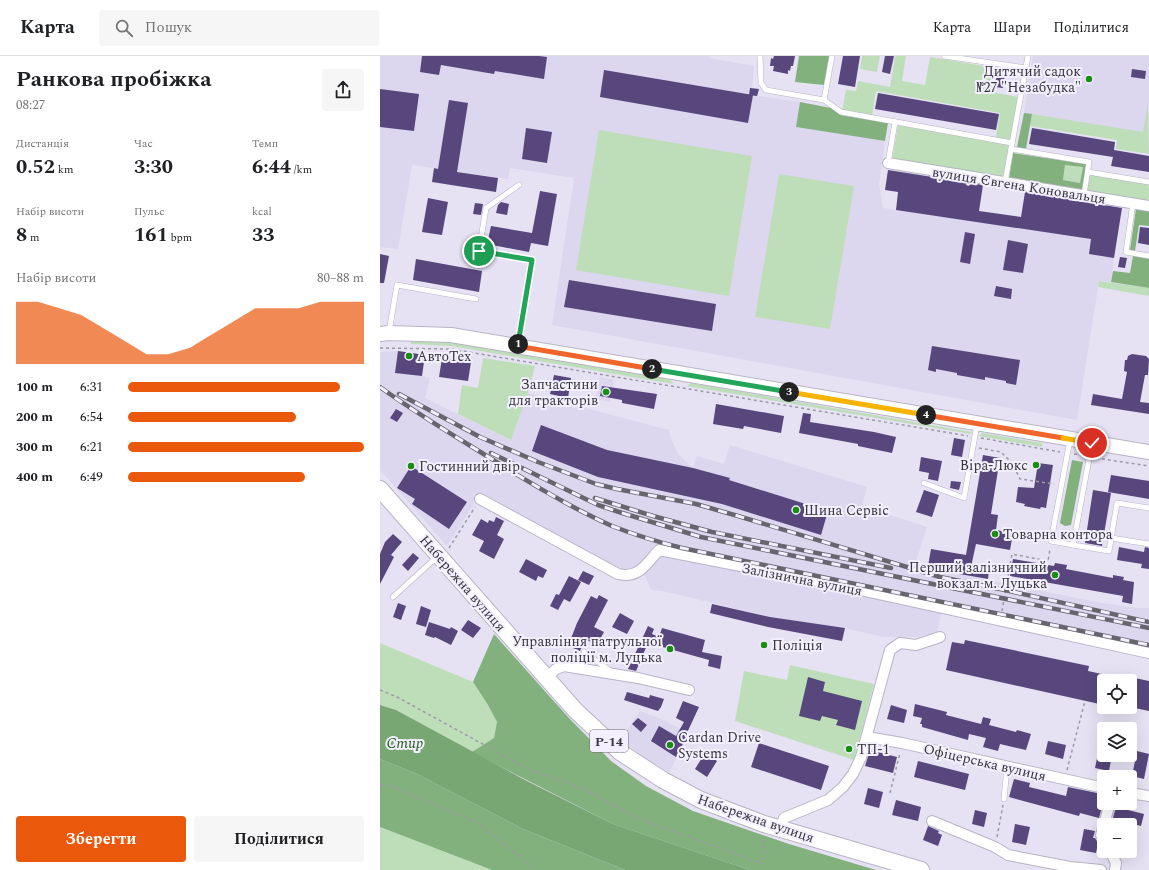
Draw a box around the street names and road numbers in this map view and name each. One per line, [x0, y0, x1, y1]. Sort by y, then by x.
street label: вулиця Євгена Коновальця [931, 161, 1107, 210]
street label: Набережна вулиця [415, 530, 511, 636]
street label: Залізнична вулиця [740, 557, 864, 601]
road number: Р-14 [590, 730, 628, 752]
street label: Офіцерська вулиця [921, 738, 1048, 787]
street label: Набережна вулиця [695, 789, 817, 848]

